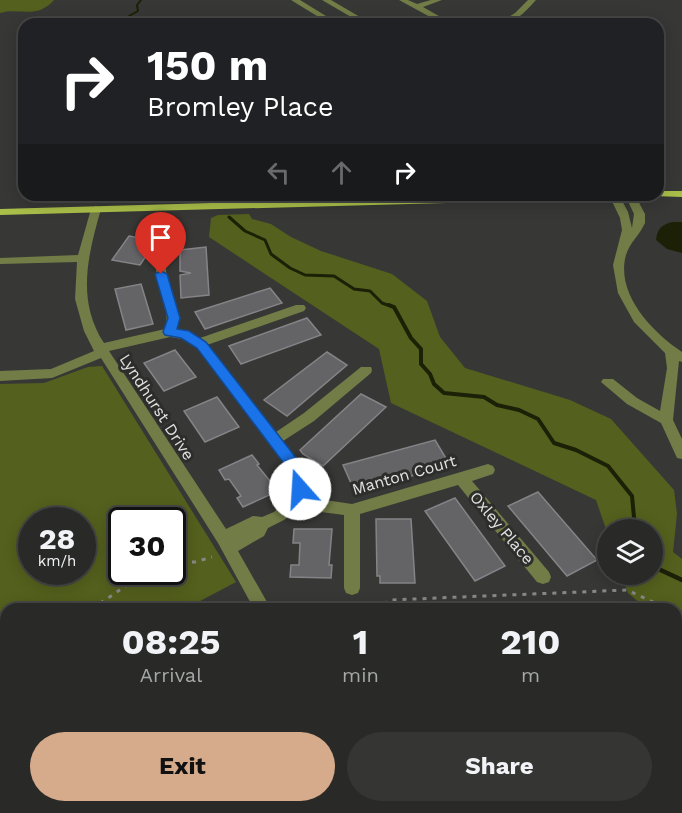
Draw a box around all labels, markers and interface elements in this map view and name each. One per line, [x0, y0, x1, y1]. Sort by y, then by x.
text: 150 m [147, 41, 268, 90]
icon: right [48, 42, 126, 120]
text: Bromley Place [147, 91, 334, 123]
icon: left [262, 156, 295, 189]
icon: ahead [325, 156, 358, 189]
icon: right [388, 156, 421, 189]
pin [135, 212, 186, 274]
icon: arrive [144, 221, 177, 254]
street label: Lyndhurst Drive [116, 350, 198, 464]
street label: Manton Court [350, 451, 458, 499]
position arrow [268, 457, 332, 521]
street label: Oxley Place [466, 488, 538, 568]
speed limit sign: 30 [108, 507, 186, 585]
map controls [597, 519, 663, 585]
button: layers [597, 519, 663, 585]
text: 28 [39, 521, 75, 556]
text: km/h [38, 552, 76, 570]
text: 08:25 [122, 621, 221, 663]
text: 1 [353, 621, 368, 663]
text: 210 [500, 621, 561, 663]
text: Arrival [140, 663, 202, 687]
text: min [342, 663, 379, 687]
text: m [521, 663, 540, 687]
button: Exit [30, 732, 335, 801]
button: Share [347, 732, 652, 801]

